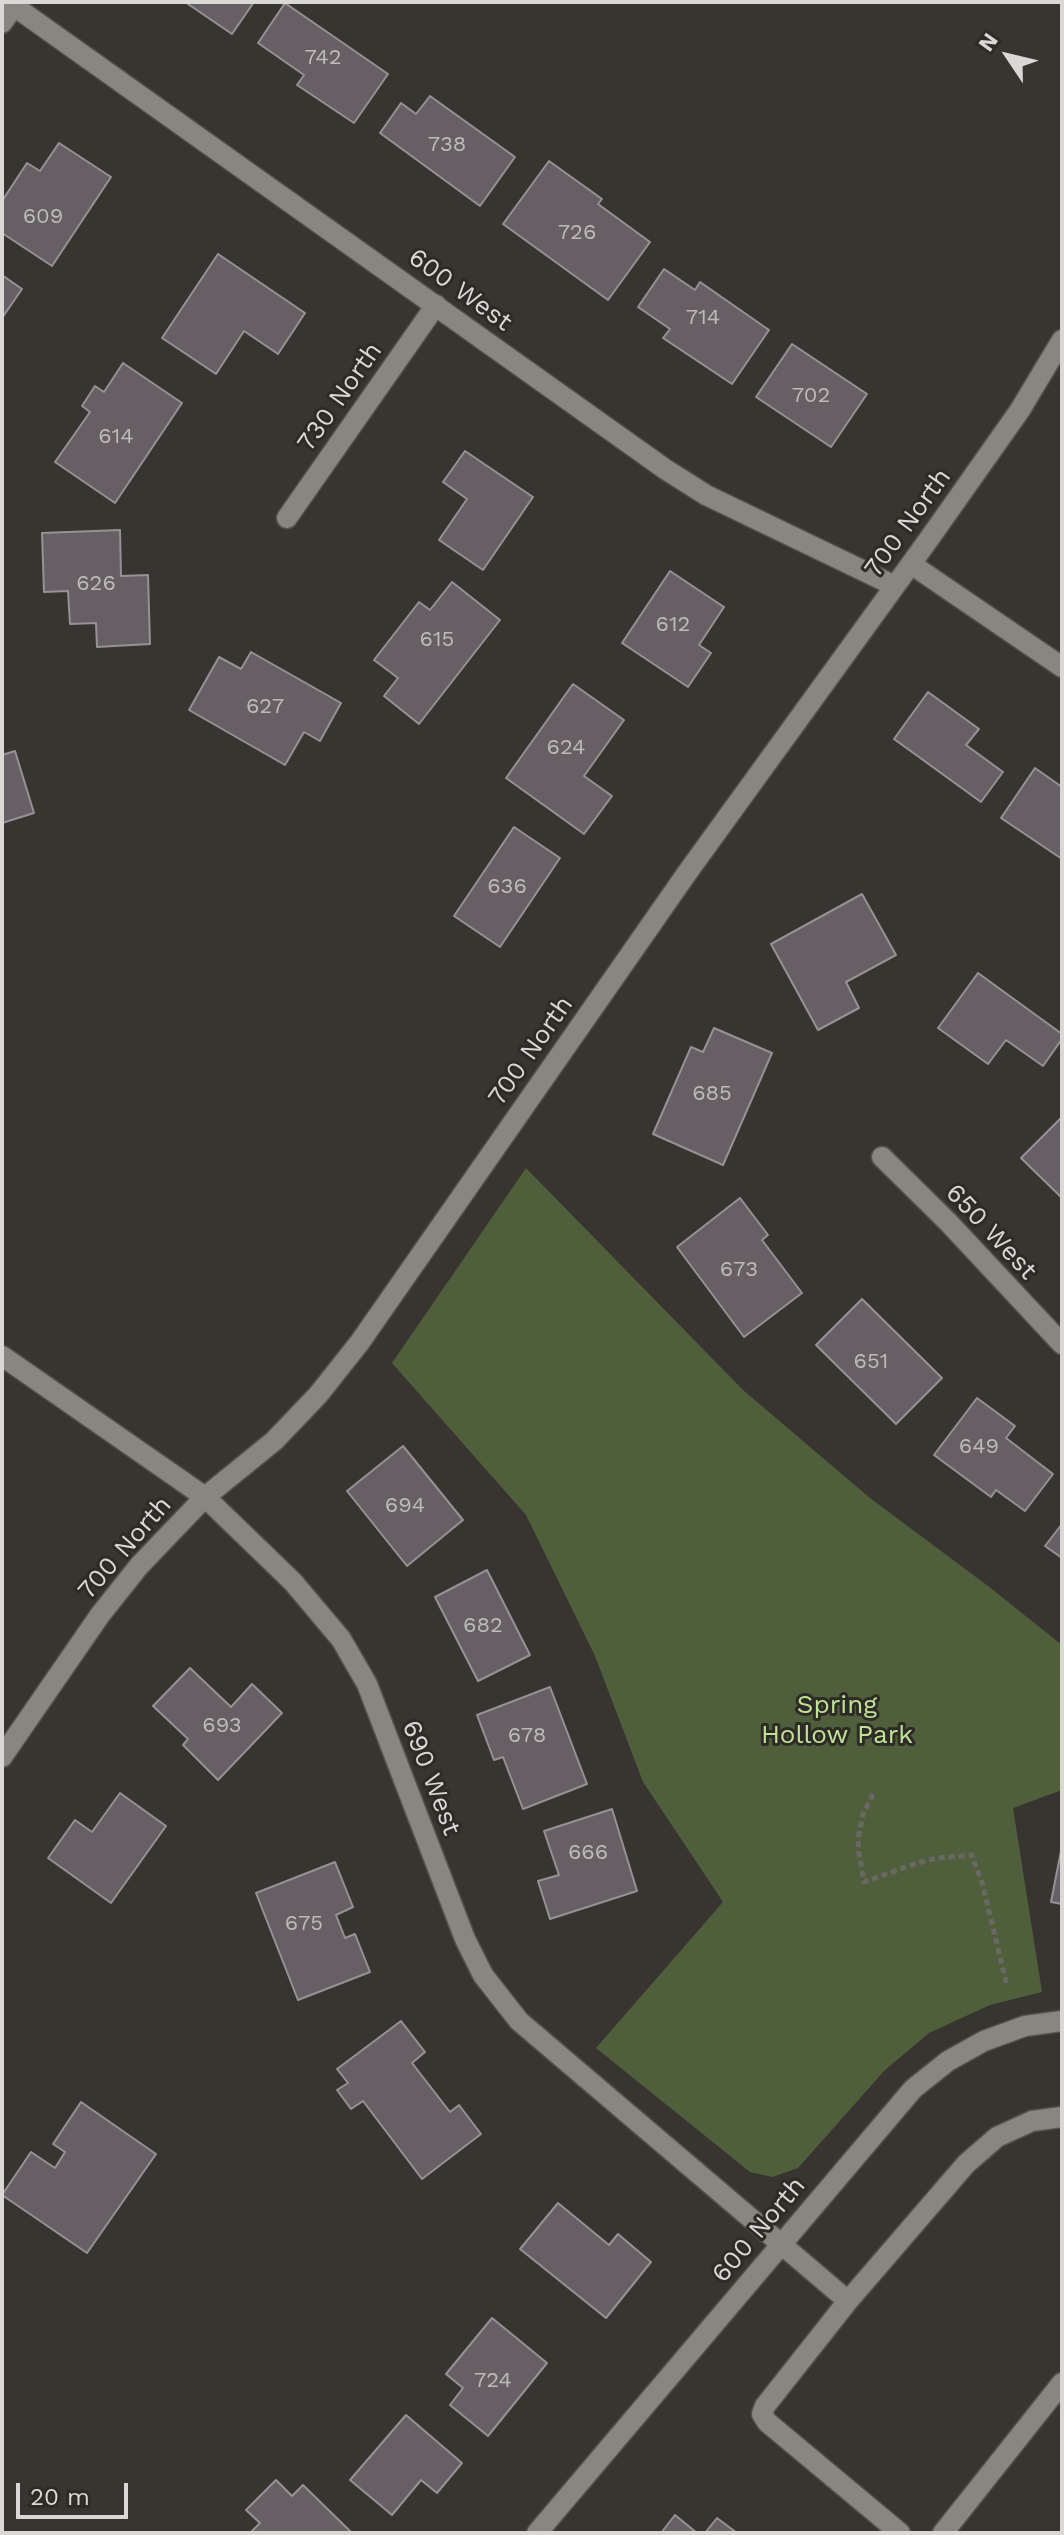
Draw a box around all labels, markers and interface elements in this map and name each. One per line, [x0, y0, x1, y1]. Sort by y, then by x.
north arrow [968, 16, 1048, 96]
text: N [973, 28, 1003, 56]
house number: 742 [304, 45, 342, 71]
house number: 738 [428, 132, 466, 158]
house number: 609 [23, 204, 63, 230]
house number: 726 [558, 220, 596, 246]
street label: 600 West [402, 242, 518, 338]
house number: 714 [686, 305, 720, 331]
street label: 730 North [291, 336, 389, 458]
house number: 702 [792, 383, 830, 409]
house number: 614 [98, 424, 134, 450]
street label: 700 North [858, 463, 958, 583]
house number: 626 [76, 571, 116, 597]
house number: 612 [656, 612, 690, 638]
house number: 615 [420, 627, 454, 653]
house number: 627 [246, 694, 284, 720]
house number: 624 [547, 735, 585, 761]
house number: 636 [487, 874, 527, 900]
street label: 700 North [482, 990, 580, 1112]
house number: 685 [692, 1081, 732, 1107]
street label: 650 West [939, 1178, 1043, 1286]
house number: 673 [720, 1257, 758, 1283]
house number: 651 [854, 1349, 888, 1375]
house number: 649 [959, 1434, 999, 1460]
street label: 700 North [72, 1490, 178, 1606]
house number: 694 [385, 1493, 425, 1519]
house number: 682 [463, 1613, 503, 1639]
park label: Spring Hollow Park [761, 1689, 913, 1750]
house number: 693 [202, 1713, 242, 1739]
street label: 690 West [395, 1716, 467, 1840]
house number: 678 [508, 1723, 546, 1749]
house number: 666 [568, 1840, 608, 1866]
house number: 675 [285, 1911, 323, 1937]
street label: 600 North [706, 2171, 812, 2289]
house number: 724 [474, 2368, 512, 2394]
scale bar [20, 2467, 132, 2517]
text: 20 m [30, 2483, 90, 2511]

